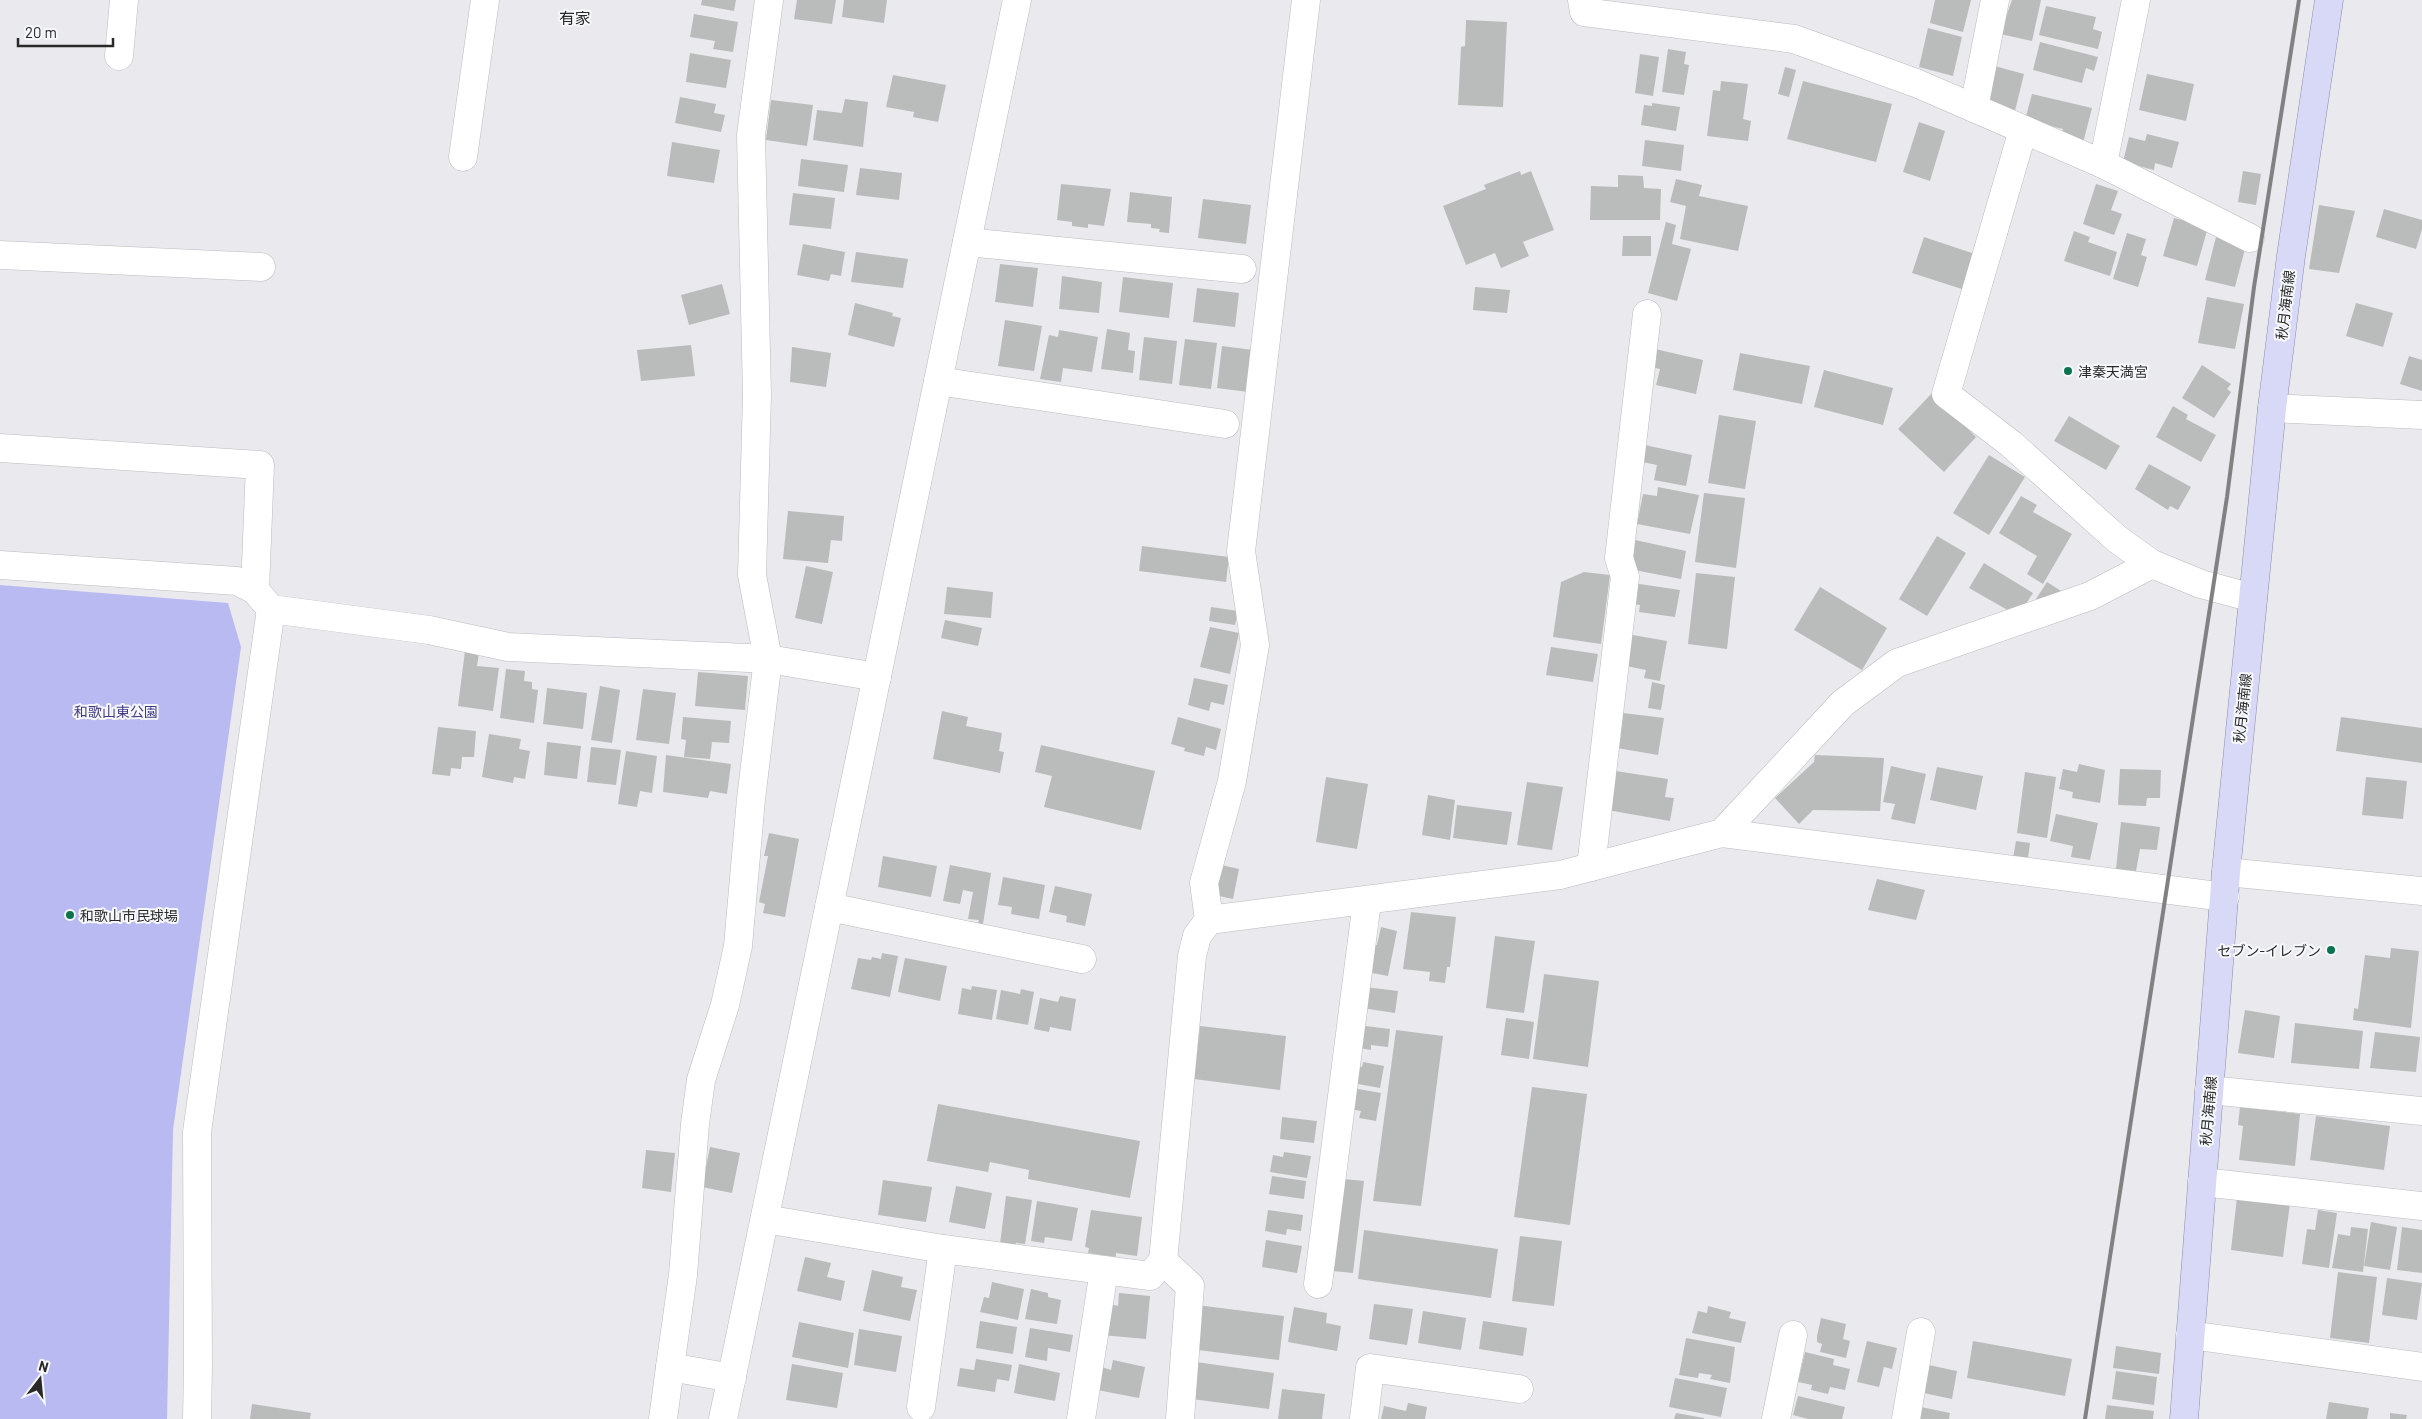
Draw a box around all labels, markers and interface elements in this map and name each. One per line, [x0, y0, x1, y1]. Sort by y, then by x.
district label: 有家 [559, 8, 591, 27]
scale bar [18, 15, 112, 47]
text: 20 m [25, 23, 57, 41]
street label: 秋月海南線 [2272, 269, 2298, 341]
place label: 津秦天満宮 [2078, 363, 2148, 380]
marker: 津秦天満宮 [2062, 365, 2074, 377]
street label: 秋月海南線 [2230, 672, 2254, 744]
park label: 和歌山東公園 [74, 703, 158, 720]
place label: 和歌山市民球場 [80, 907, 178, 924]
marker: 和歌山市民球場 [64, 909, 76, 921]
place label: セブン-イレブン [2217, 942, 2321, 959]
marker: セブン-イレブン [2325, 944, 2337, 956]
street label: 秋月海南線 [2196, 1075, 2220, 1147]
north arrow [15, 1354, 65, 1404]
text: N [37, 1357, 51, 1375]

